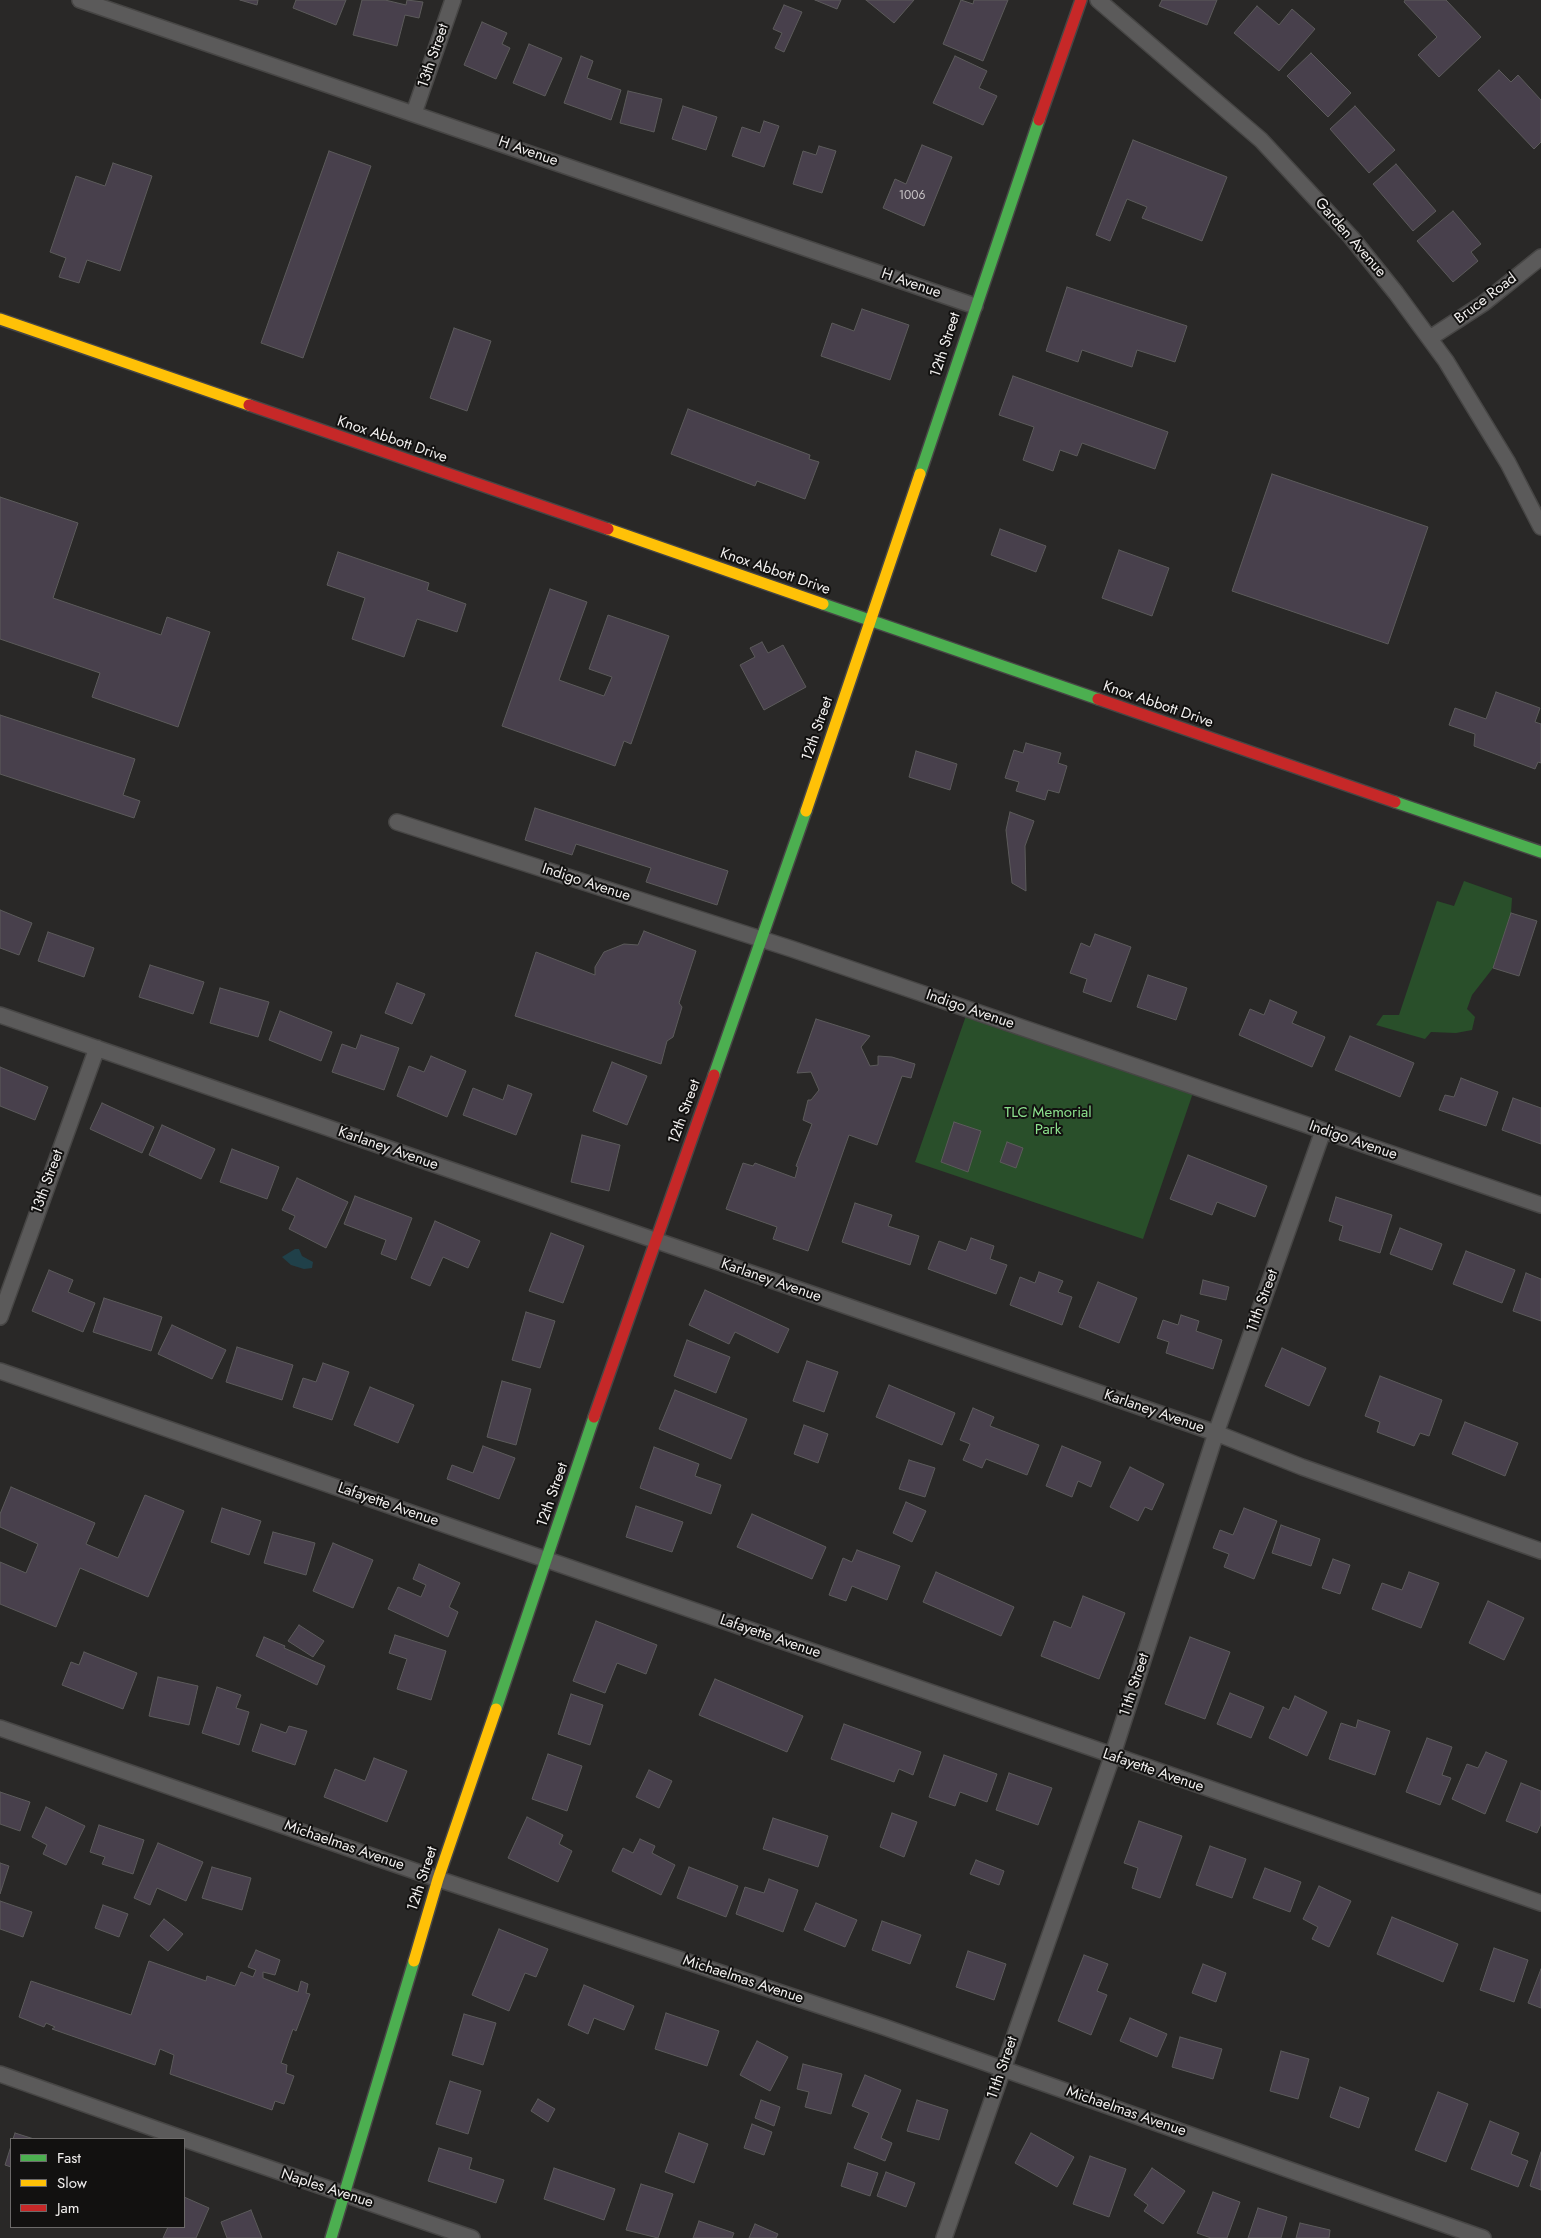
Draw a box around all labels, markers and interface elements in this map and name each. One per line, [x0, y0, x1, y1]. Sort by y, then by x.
street label: 13th Street [415, 22, 453, 90]
street label: H Avenue [496, 133, 560, 171]
house number: 1006 [899, 189, 925, 203]
street label: Garden Avenue [1311, 195, 1389, 281]
street label: H Avenue [879, 265, 943, 303]
street label: Bruce Road [1451, 270, 1521, 328]
street label: 12th Street [927, 310, 965, 380]
street label: Knox Abbott Drive [335, 413, 449, 467]
street label: Knox Abbott Drive [718, 545, 832, 599]
street label: Knox Abbott Drive [1101, 678, 1215, 732]
street label: 12th Street [799, 694, 837, 764]
street label: Indigo Avenue [539, 860, 633, 906]
street label: Indigo Avenue [924, 987, 1016, 1033]
street label: 12th Street [665, 1077, 705, 1147]
park label: TLC Memorial Park [1004, 1104, 1092, 1139]
street label: Indigo Avenue [1307, 1118, 1399, 1164]
street label: Karlaney Avenue [336, 1123, 440, 1175]
street label: 13th Street [28, 1148, 68, 1216]
street label: Karlaney Avenue [719, 1255, 823, 1307]
street label: 11th Street [1243, 1267, 1283, 1335]
street label: Karlaney Avenue [1102, 1386, 1206, 1438]
street label: 12th Street [534, 1460, 572, 1530]
street label: Lafayette Avenue [335, 1479, 441, 1531]
street label: Lafayette Avenue [717, 1611, 823, 1663]
street label: 11th Street [1116, 1651, 1154, 1719]
street label: Lafayette Avenue [1100, 1745, 1206, 1797]
street label: Michaelmas Avenue [282, 1817, 406, 1875]
street label: 12th Street [404, 1844, 442, 1914]
street label: Michaelmas Avenue [680, 1952, 806, 2008]
street label: 11th Street [984, 2034, 1022, 2102]
street label: Michaelmas Avenue [1064, 2083, 1188, 2141]
legend [10, 2138, 185, 2228]
text: Fast [57, 2147, 81, 2169]
street label: Naples Avenue [279, 2166, 375, 2212]
text: Slow [57, 2172, 87, 2194]
text: Jam [57, 2197, 80, 2219]

